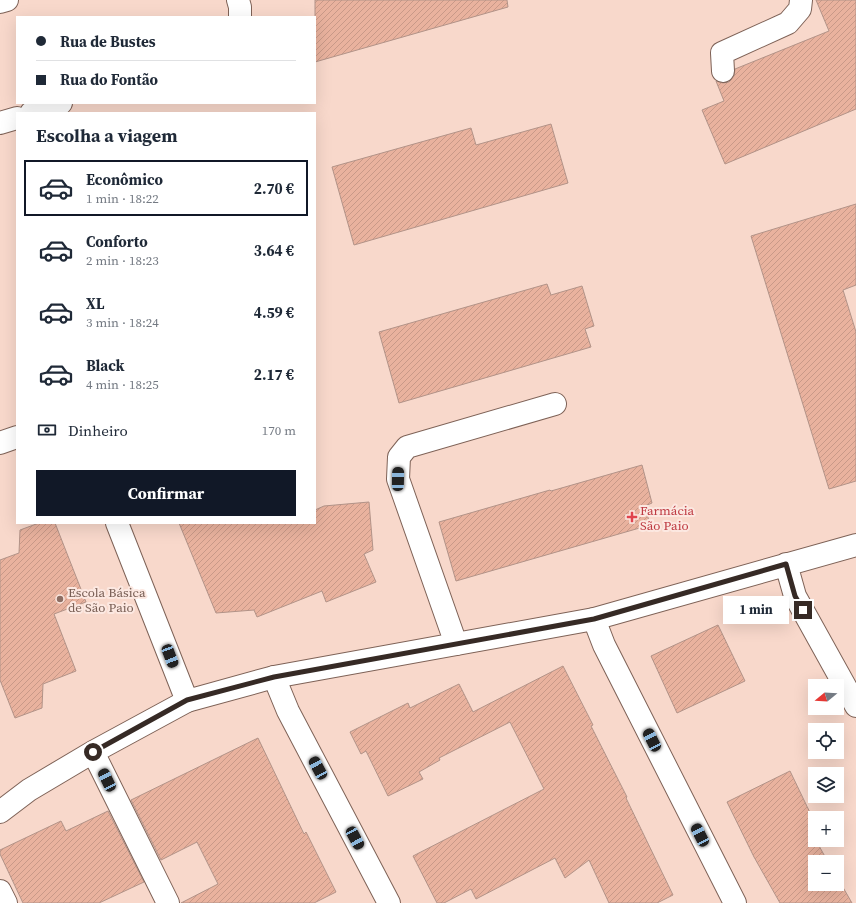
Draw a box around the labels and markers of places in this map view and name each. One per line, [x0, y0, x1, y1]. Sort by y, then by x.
place label: Farmácia São Paio [640, 502, 695, 534]
marker: Farmácia São Paio [627, 512, 637, 522]
place label: Escola Básica de São Paio [68, 584, 146, 616]
marker: Escola Básica de São Paio [55, 594, 65, 604]

